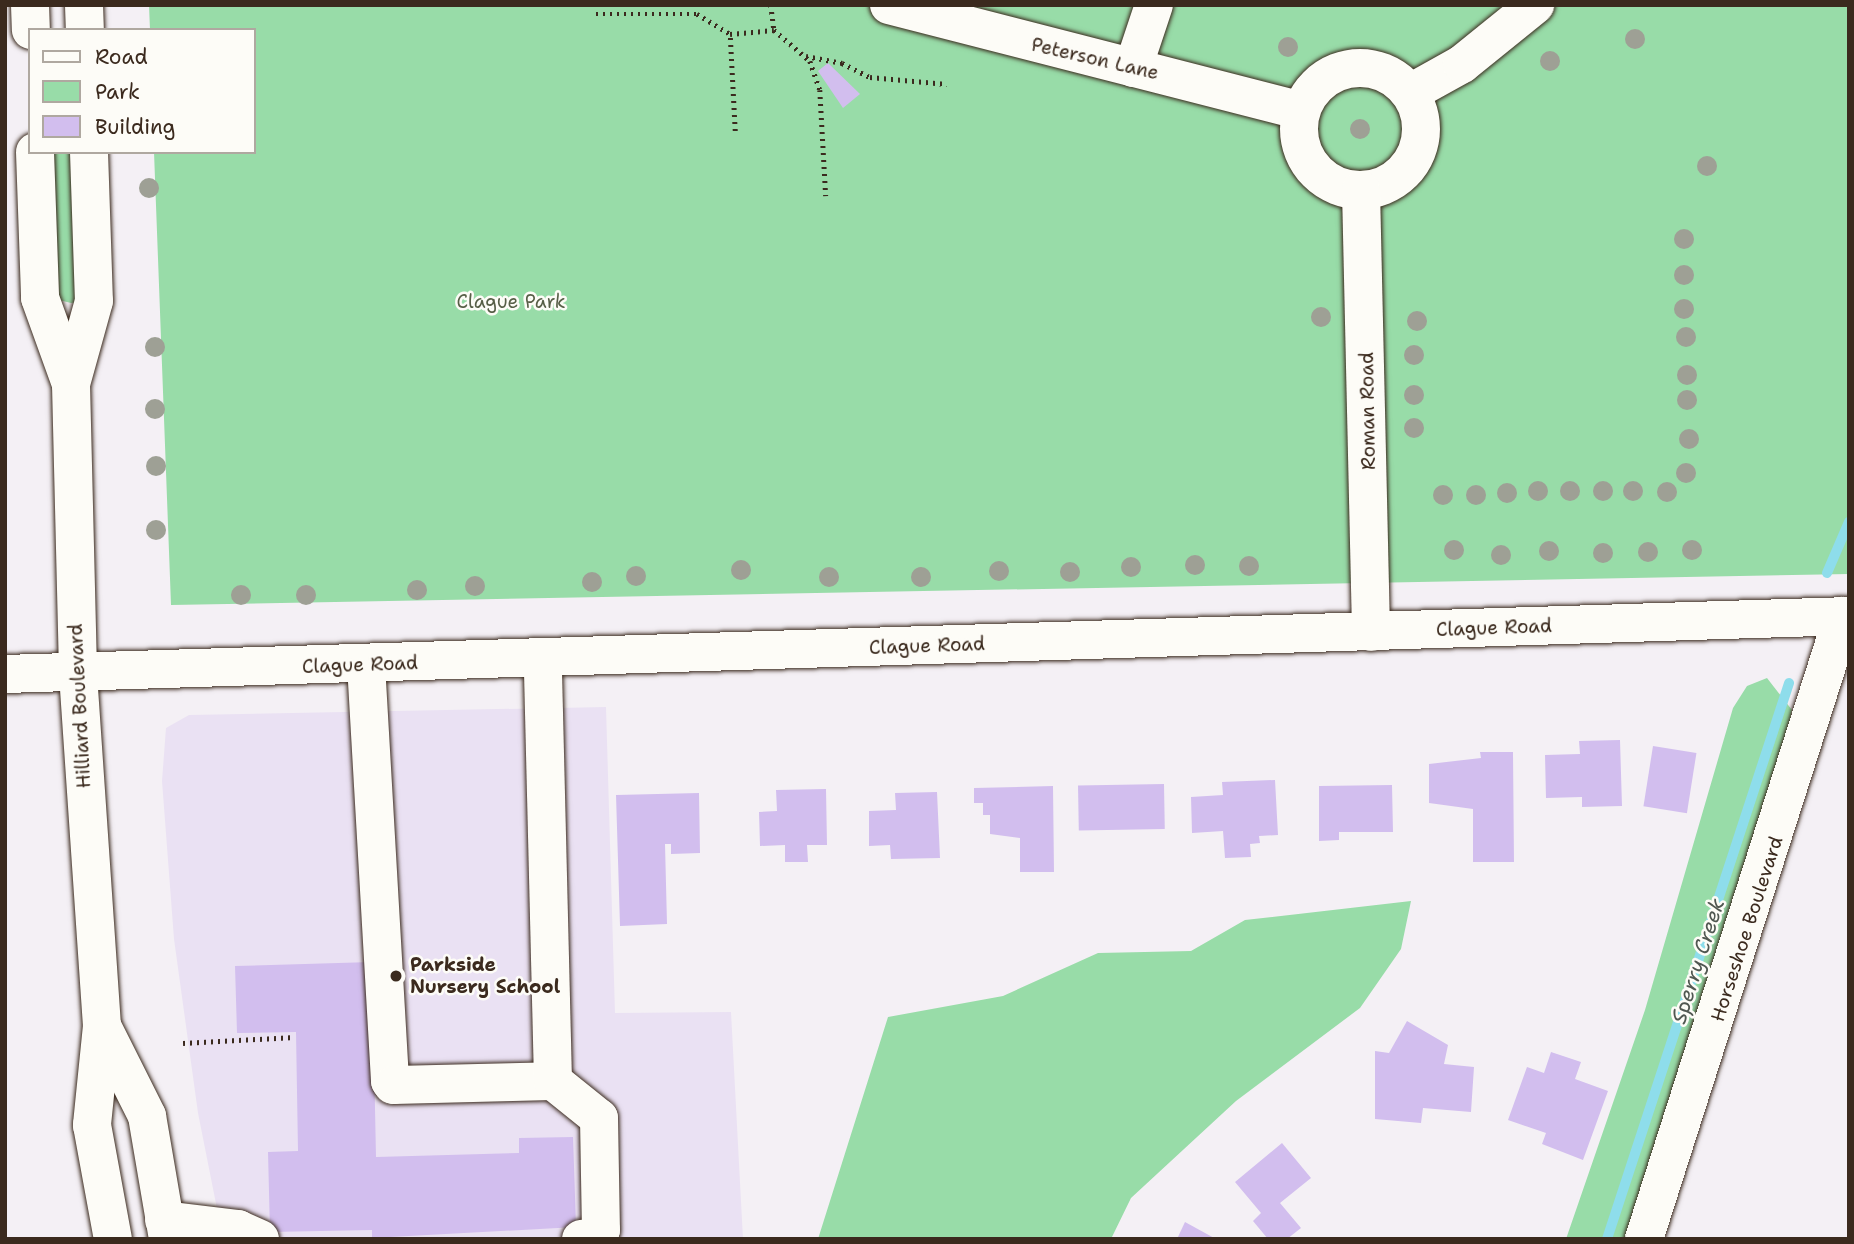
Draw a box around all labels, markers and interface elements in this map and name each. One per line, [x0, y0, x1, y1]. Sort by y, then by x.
legend [28, 28, 256, 154]
street label: Peterson Lane [1029, 33, 1161, 85]
text: Road [95, 43, 148, 71]
text: Park [95, 78, 140, 106]
text: Building [95, 113, 175, 141]
park label: Clague Park [456, 291, 566, 313]
street label: Roman Road [1356, 352, 1380, 470]
street label: Clague Road [1436, 615, 1552, 641]
street label: Hilliard Boulevard [64, 623, 96, 789]
street label: Clague Road [869, 633, 985, 659]
street label: Clague Road [302, 652, 418, 678]
street label: Horseshoe Boulevard [1706, 833, 1788, 1025]
water label: Sperry Creek [1666, 895, 1730, 1027]
place label: Parkside Nursery School [410, 954, 560, 998]
marker: Parkside Nursery School [388, 968, 404, 984]

